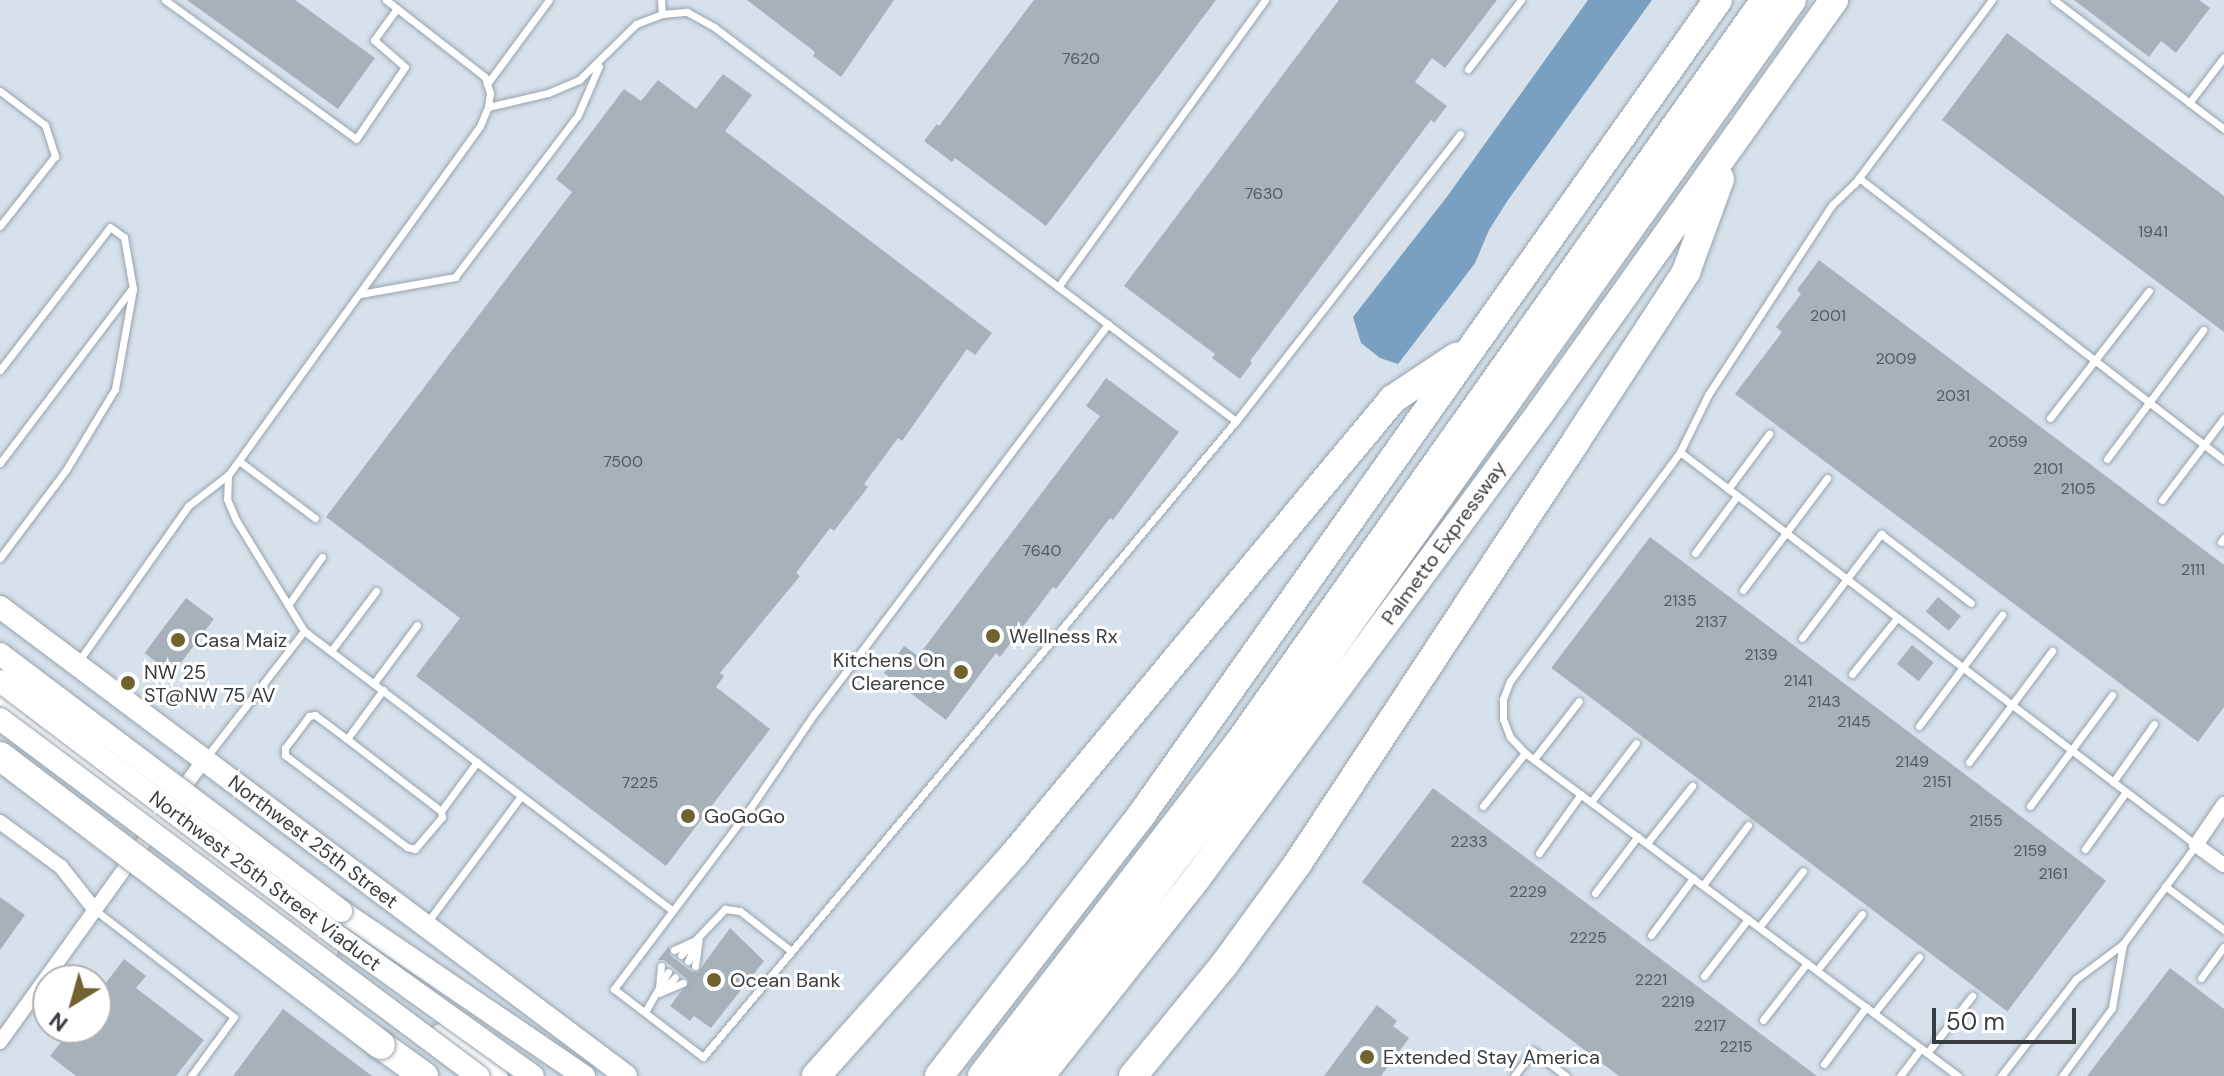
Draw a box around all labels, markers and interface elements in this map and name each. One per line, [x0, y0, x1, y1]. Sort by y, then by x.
house number: 7620 [1062, 49, 1100, 69]
house number: 7630 [1245, 184, 1283, 204]
house number: 1941 [2138, 222, 2168, 242]
house number: 2001 [1810, 306, 1846, 326]
house number: 2009 [1876, 349, 1916, 369]
house number: 2031 [1936, 386, 1970, 406]
house number: 2059 [1988, 432, 2028, 452]
house number: 7500 [603, 452, 643, 472]
street label: Palmetto Expressway [1377, 457, 1511, 629]
house number: 2101 [2033, 459, 2063, 479]
house number: 2105 [2061, 479, 2095, 499]
house number: 7640 [1023, 541, 1061, 561]
house number: 2111 [2181, 560, 2205, 580]
house number: 2135 [1663, 591, 1697, 611]
house number: 2137 [1695, 612, 1727, 632]
place label: Wellness Rx [1009, 624, 1118, 648]
marker: Wellness Rx [984, 627, 1002, 645]
place label: Casa Maiz [194, 628, 287, 652]
marker: Casa Maiz [169, 631, 187, 649]
house number: 2139 [1744, 645, 1778, 665]
place label: Kitchens On Clearence [833, 648, 945, 695]
place label: NW 25 ST@NW 75 AV [144, 660, 275, 707]
marker: Kitchens On Clearence [952, 663, 970, 681]
house number: 2141 [1784, 671, 1812, 691]
marker: NW 25 ST@NW 75 AV [119, 674, 137, 692]
house number: 2143 [1807, 692, 1841, 712]
house number: 2145 [1837, 712, 1871, 732]
house number: 2149 [1895, 752, 1929, 772]
street label: Northwest 25th Street [223, 770, 403, 914]
house number: 2151 [1923, 772, 1951, 792]
house number: 7225 [622, 773, 658, 793]
street label: Northwest 25th Street Viaduct [144, 786, 386, 976]
place label: GoGoGo [704, 804, 785, 828]
marker: GoGoGo [679, 807, 697, 825]
house number: 2155 [1969, 811, 2003, 831]
house number: 2233 [1450, 832, 1488, 852]
house number: 2159 [2013, 841, 2047, 861]
house number: 2161 [2038, 864, 2068, 884]
house number: 2229 [1509, 882, 1547, 902]
house number: 2225 [1569, 928, 1607, 948]
north arrow [32, 964, 112, 1044]
place label: Ocean Bank [730, 968, 840, 992]
house number: 2221 [1635, 970, 1667, 990]
marker: Ocean Bank [705, 971, 723, 989]
house number: 2219 [1661, 992, 1695, 1012]
scale bar [1936, 992, 2080, 1042]
text: N [43, 1006, 74, 1038]
text: 50 m [1946, 1006, 2005, 1037]
house number: 2217 [1694, 1016, 1726, 1036]
house number: 2215 [1719, 1037, 1753, 1057]
place label: Extended Stay America [1383, 1045, 1600, 1069]
marker: Extended Stay America [1358, 1048, 1376, 1066]

